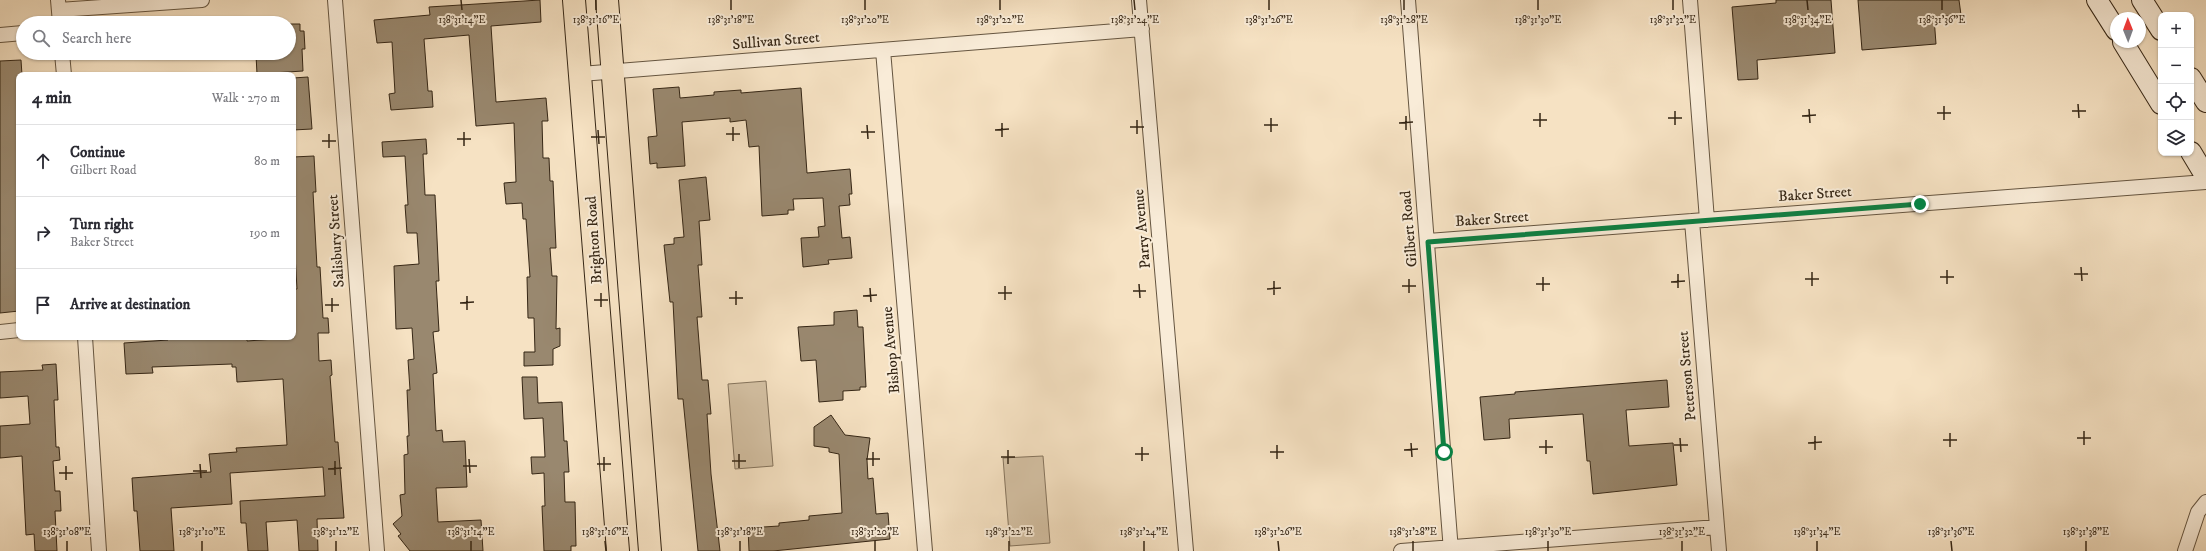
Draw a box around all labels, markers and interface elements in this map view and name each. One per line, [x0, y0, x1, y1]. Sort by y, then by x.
north arrow [2110, 12, 2146, 48]
map controls [2158, 12, 2194, 156]
button: + [2158, 12, 2194, 48]
text: 138°31'14"E [438, 14, 486, 26]
text: 138°31'16"E [573, 14, 619, 26]
text: 138°31'18"E [708, 14, 754, 26]
text: 138°31'20"E [841, 14, 889, 26]
text: 138°31'22"E [976, 14, 1024, 26]
text: 138°31'24"E [1111, 14, 1159, 26]
text: 138°31'26"E [1245, 14, 1293, 26]
text: 138°31'28"E [1380, 14, 1428, 26]
text: 138°31'30"E [1515, 14, 1561, 26]
text: 138°31'32"E [1650, 14, 1696, 26]
text: 138°31'34"E [1784, 14, 1832, 26]
text: 138°31'36"E [1919, 14, 1965, 26]
search box [16, 16, 296, 60]
icon: search [30, 27, 52, 49]
street label: Sullivan Street [732, 28, 821, 54]
text: Search here [62, 29, 131, 48]
button: − [2158, 48, 2194, 84]
button: locate [2158, 84, 2194, 120]
text: 4 min [32, 87, 71, 109]
text: Walk · 270 m [212, 90, 280, 106]
button: layers [2158, 120, 2194, 156]
text: Continue [70, 143, 125, 162]
icon: ahead [32, 150, 54, 172]
text: 80 m [254, 153, 280, 169]
text: Gilbert Road [70, 162, 137, 178]
street label: Baker Street [1778, 182, 1853, 206]
street label: Parry Avenue [1129, 188, 1155, 270]
street label: Gilbert Road [1396, 189, 1422, 268]
street label: Salisbury Street [323, 194, 349, 288]
street label: Brighton Road [581, 195, 607, 285]
route end [1911, 195, 1929, 213]
street label: Baker Street [1455, 207, 1530, 231]
text: Turn right [70, 215, 133, 234]
icon: right [32, 222, 54, 244]
text: 190 m [249, 225, 280, 241]
text: Baker Street [70, 234, 134, 250]
icon: arrive [32, 294, 54, 316]
text: Arrive at destination [70, 295, 190, 314]
street label: Bishop Avenue [878, 306, 904, 394]
street label: Peterson Street [1674, 330, 1700, 422]
route start [1435, 443, 1453, 461]
text: 138°31'08"E [43, 526, 91, 538]
text: 138°31'10"E [179, 526, 225, 538]
text: 138°31'12"E [313, 526, 359, 538]
text: 138°31'14"E [447, 526, 495, 538]
text: 138°31'16"E [582, 526, 628, 538]
text: 138°31'18"E [717, 526, 763, 538]
text: 138°31'20"E [851, 526, 899, 538]
text: 138°31'22"E [985, 526, 1033, 538]
text: 138°31'24"E [1120, 526, 1168, 538]
text: 138°31'26"E [1254, 526, 1302, 538]
text: 138°31'28"E [1389, 526, 1437, 538]
text: 138°31'30"E [1525, 526, 1571, 538]
text: 138°31'32"E [1659, 526, 1705, 538]
text: 138°31'34"E [1793, 526, 1841, 538]
text: 138°31'36"E [1928, 526, 1974, 538]
text: 138°31'38"E [2063, 526, 2109, 538]

